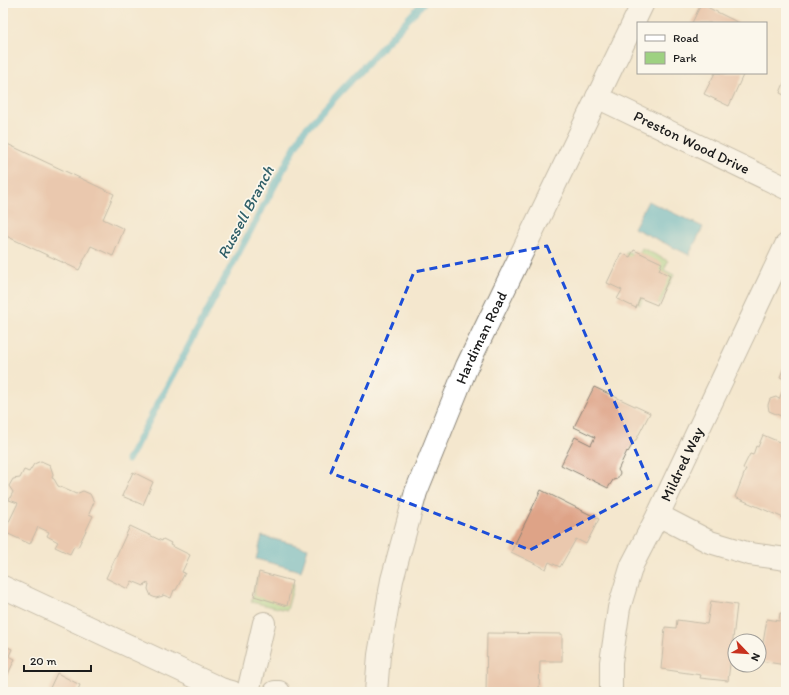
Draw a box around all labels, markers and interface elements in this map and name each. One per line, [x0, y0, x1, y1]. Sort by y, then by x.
legend [637, 22, 767, 74]
text: Road [673, 31, 699, 45]
text: Park [673, 51, 697, 65]
street label: Preston Wood Drive [631, 107, 753, 178]
water label: Russell Branch [213, 162, 278, 262]
street label: Hardiman Road [452, 288, 511, 387]
street label: Mildred Way [657, 424, 707, 504]
north arrow [727, 633, 767, 673]
scale bar [24, 647, 91, 673]
text: N [748, 651, 763, 663]
text: 20 m [30, 654, 57, 668]

